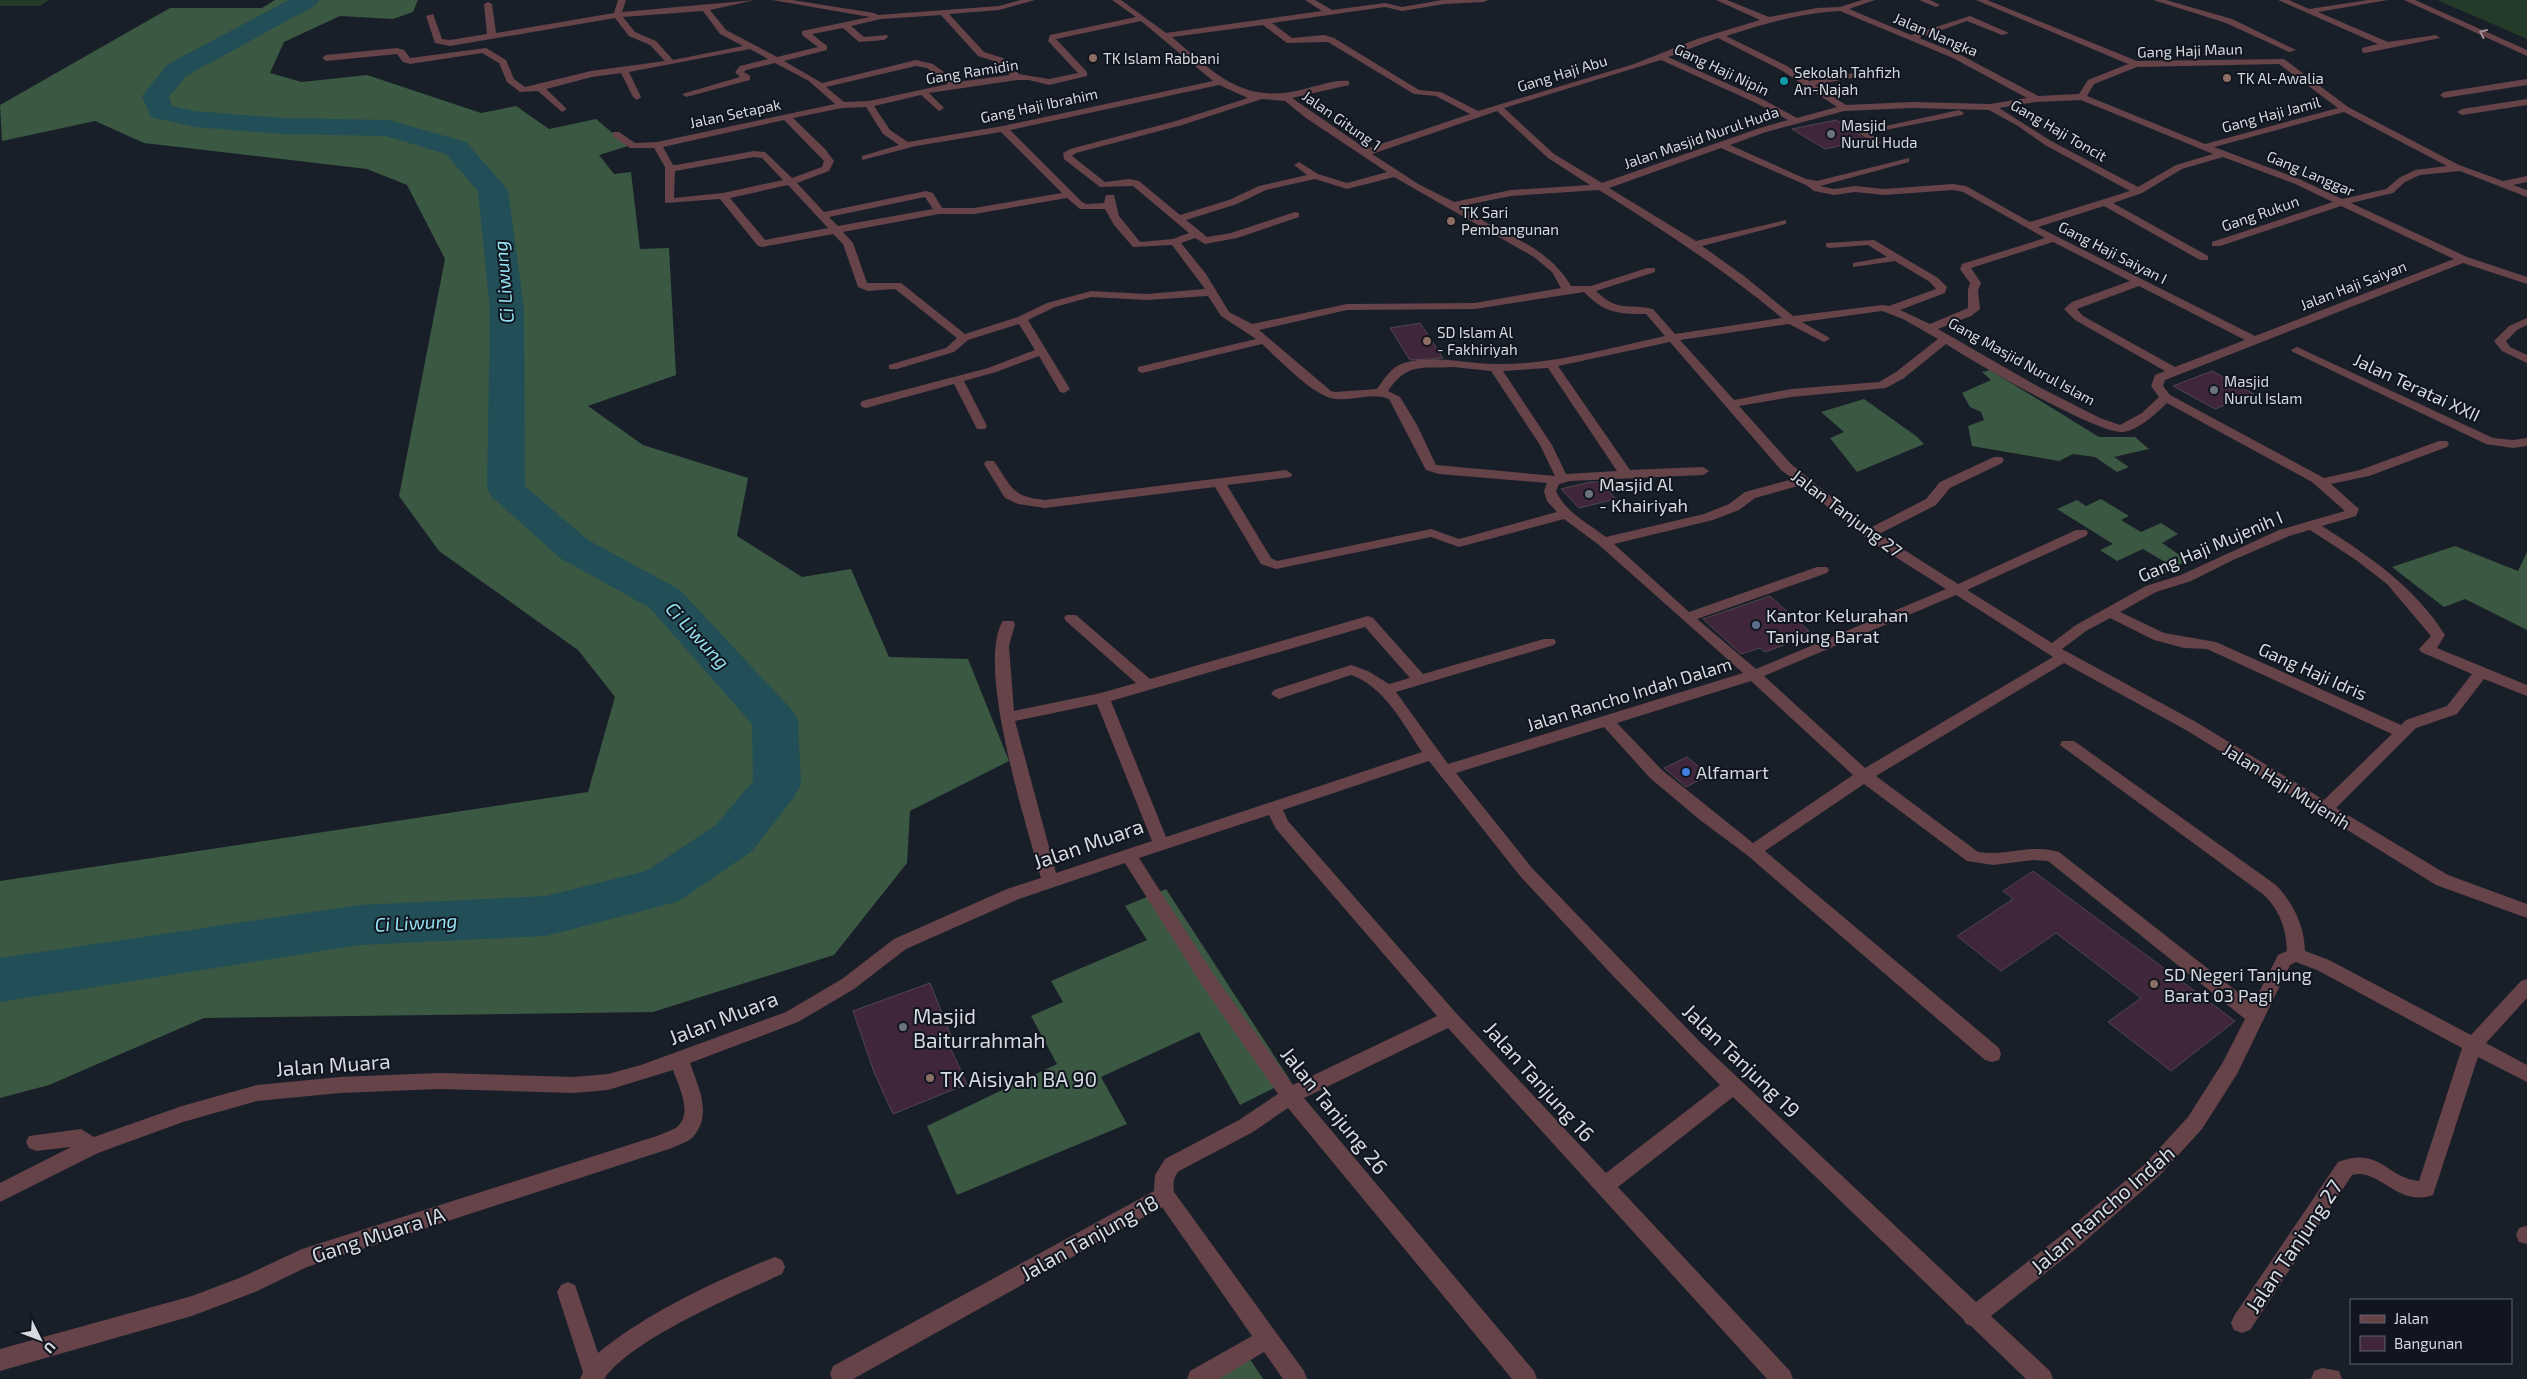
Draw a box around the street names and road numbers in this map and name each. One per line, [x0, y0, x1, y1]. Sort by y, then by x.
street label: Jalan Nangka [1891, 8, 1981, 60]
street label: Gang Haji Nipin [1671, 39, 1772, 100]
street label: Gang Haji Maun [2137, 39, 2243, 62]
street label: Gang Haji Abu [1515, 51, 1610, 96]
street label: Gang Ramidin [924, 55, 1020, 87]
street label: Gang Haji Ibrahim [979, 84, 1100, 127]
street label: Jalan Gitung 1 [1299, 86, 1385, 154]
street label: Gang Haji Jamil [2220, 92, 2323, 137]
street label: Jalan Setapak [688, 94, 783, 131]
street label: Gang Haji Toncit [2007, 95, 2110, 166]
street label: Jalan Masjid Nurul Huda [1621, 102, 1781, 173]
street label: Gang Langgar [2264, 146, 2358, 200]
street label: Gang Rukun [2219, 191, 2301, 235]
street label: Gang Haji Saiyan I [2055, 217, 2170, 288]
street label: Jalan Haji Saiyan [2297, 256, 2409, 314]
street label: Gang Masjid Nurul Islam [1945, 313, 2099, 410]
street label: Jalan Teratai XXII [2350, 348, 2484, 426]
street label: Jalan Tanjung 27 [1787, 464, 1907, 562]
street label: Gang Haji Mujenih I [2134, 506, 2286, 586]
street label: Gang Haji Idris [2255, 637, 2371, 705]
street label: Jalan Rancho Indah Dalam [1524, 652, 1734, 736]
street label: Jalan Haji Mujenih [2219, 738, 2355, 834]
street label: Jalan Muara [1029, 812, 1147, 874]
street label: Jalan Muara [665, 985, 781, 1049]
street label: Jalan Tanjung 19 [1678, 998, 1806, 1123]
street label: Jalan Tanjung 16 [1479, 1016, 1600, 1147]
street label: Jalan Tanjung 26 [1275, 1041, 1394, 1179]
street label: Jalan Muara [275, 1048, 391, 1080]
street label: Jalan Rancho Indah [2025, 1140, 2179, 1278]
street label: Jalan Tanjung 27 [2239, 1174, 2348, 1318]
street label: Jalan Tanjung 18 [1016, 1189, 1163, 1286]
street label: Gang Muara IA [308, 1201, 448, 1267]

